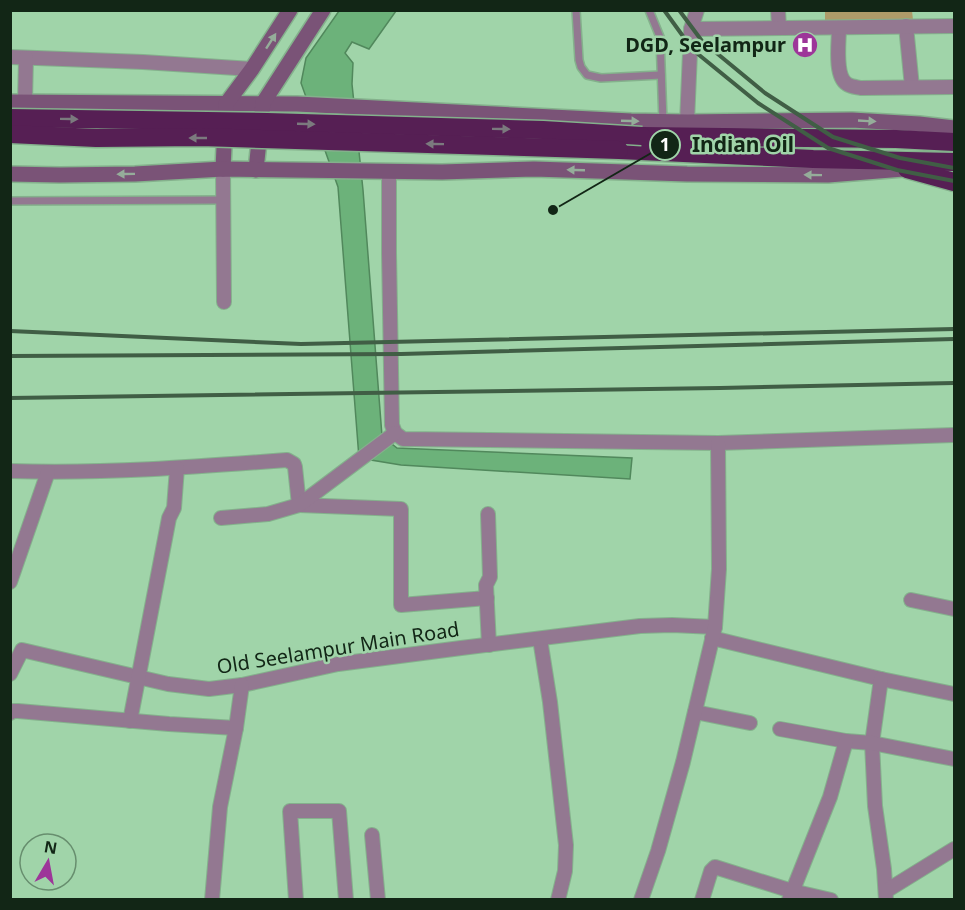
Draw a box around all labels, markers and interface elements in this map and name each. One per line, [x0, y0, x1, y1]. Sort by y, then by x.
hospital icon: DGD, Seelampur [790, 30, 820, 60]
place label: DGD, Seelampur [625, 31, 786, 58]
one-way arrow [265, 32, 276, 49]
one-way arrow [59, 114, 78, 124]
one-way arrow [620, 116, 639, 125]
one-way arrow [857, 116, 876, 126]
one-way arrow [296, 119, 315, 128]
one-way arrow [491, 125, 510, 134]
callout: Indian Oil [650, 126, 806, 165]
text: Indian Oil [692, 130, 794, 158]
text: 1 [660, 132, 670, 156]
one-way arrow [188, 133, 207, 142]
one-way arrow [425, 140, 444, 149]
one-way arrow [566, 165, 585, 175]
one-way arrow [117, 169, 136, 179]
one-way arrow [803, 170, 822, 180]
street label: Old Seelampur Main Road [215, 615, 461, 680]
north arrow [18, 832, 78, 892]
text: N [42, 835, 59, 859]

